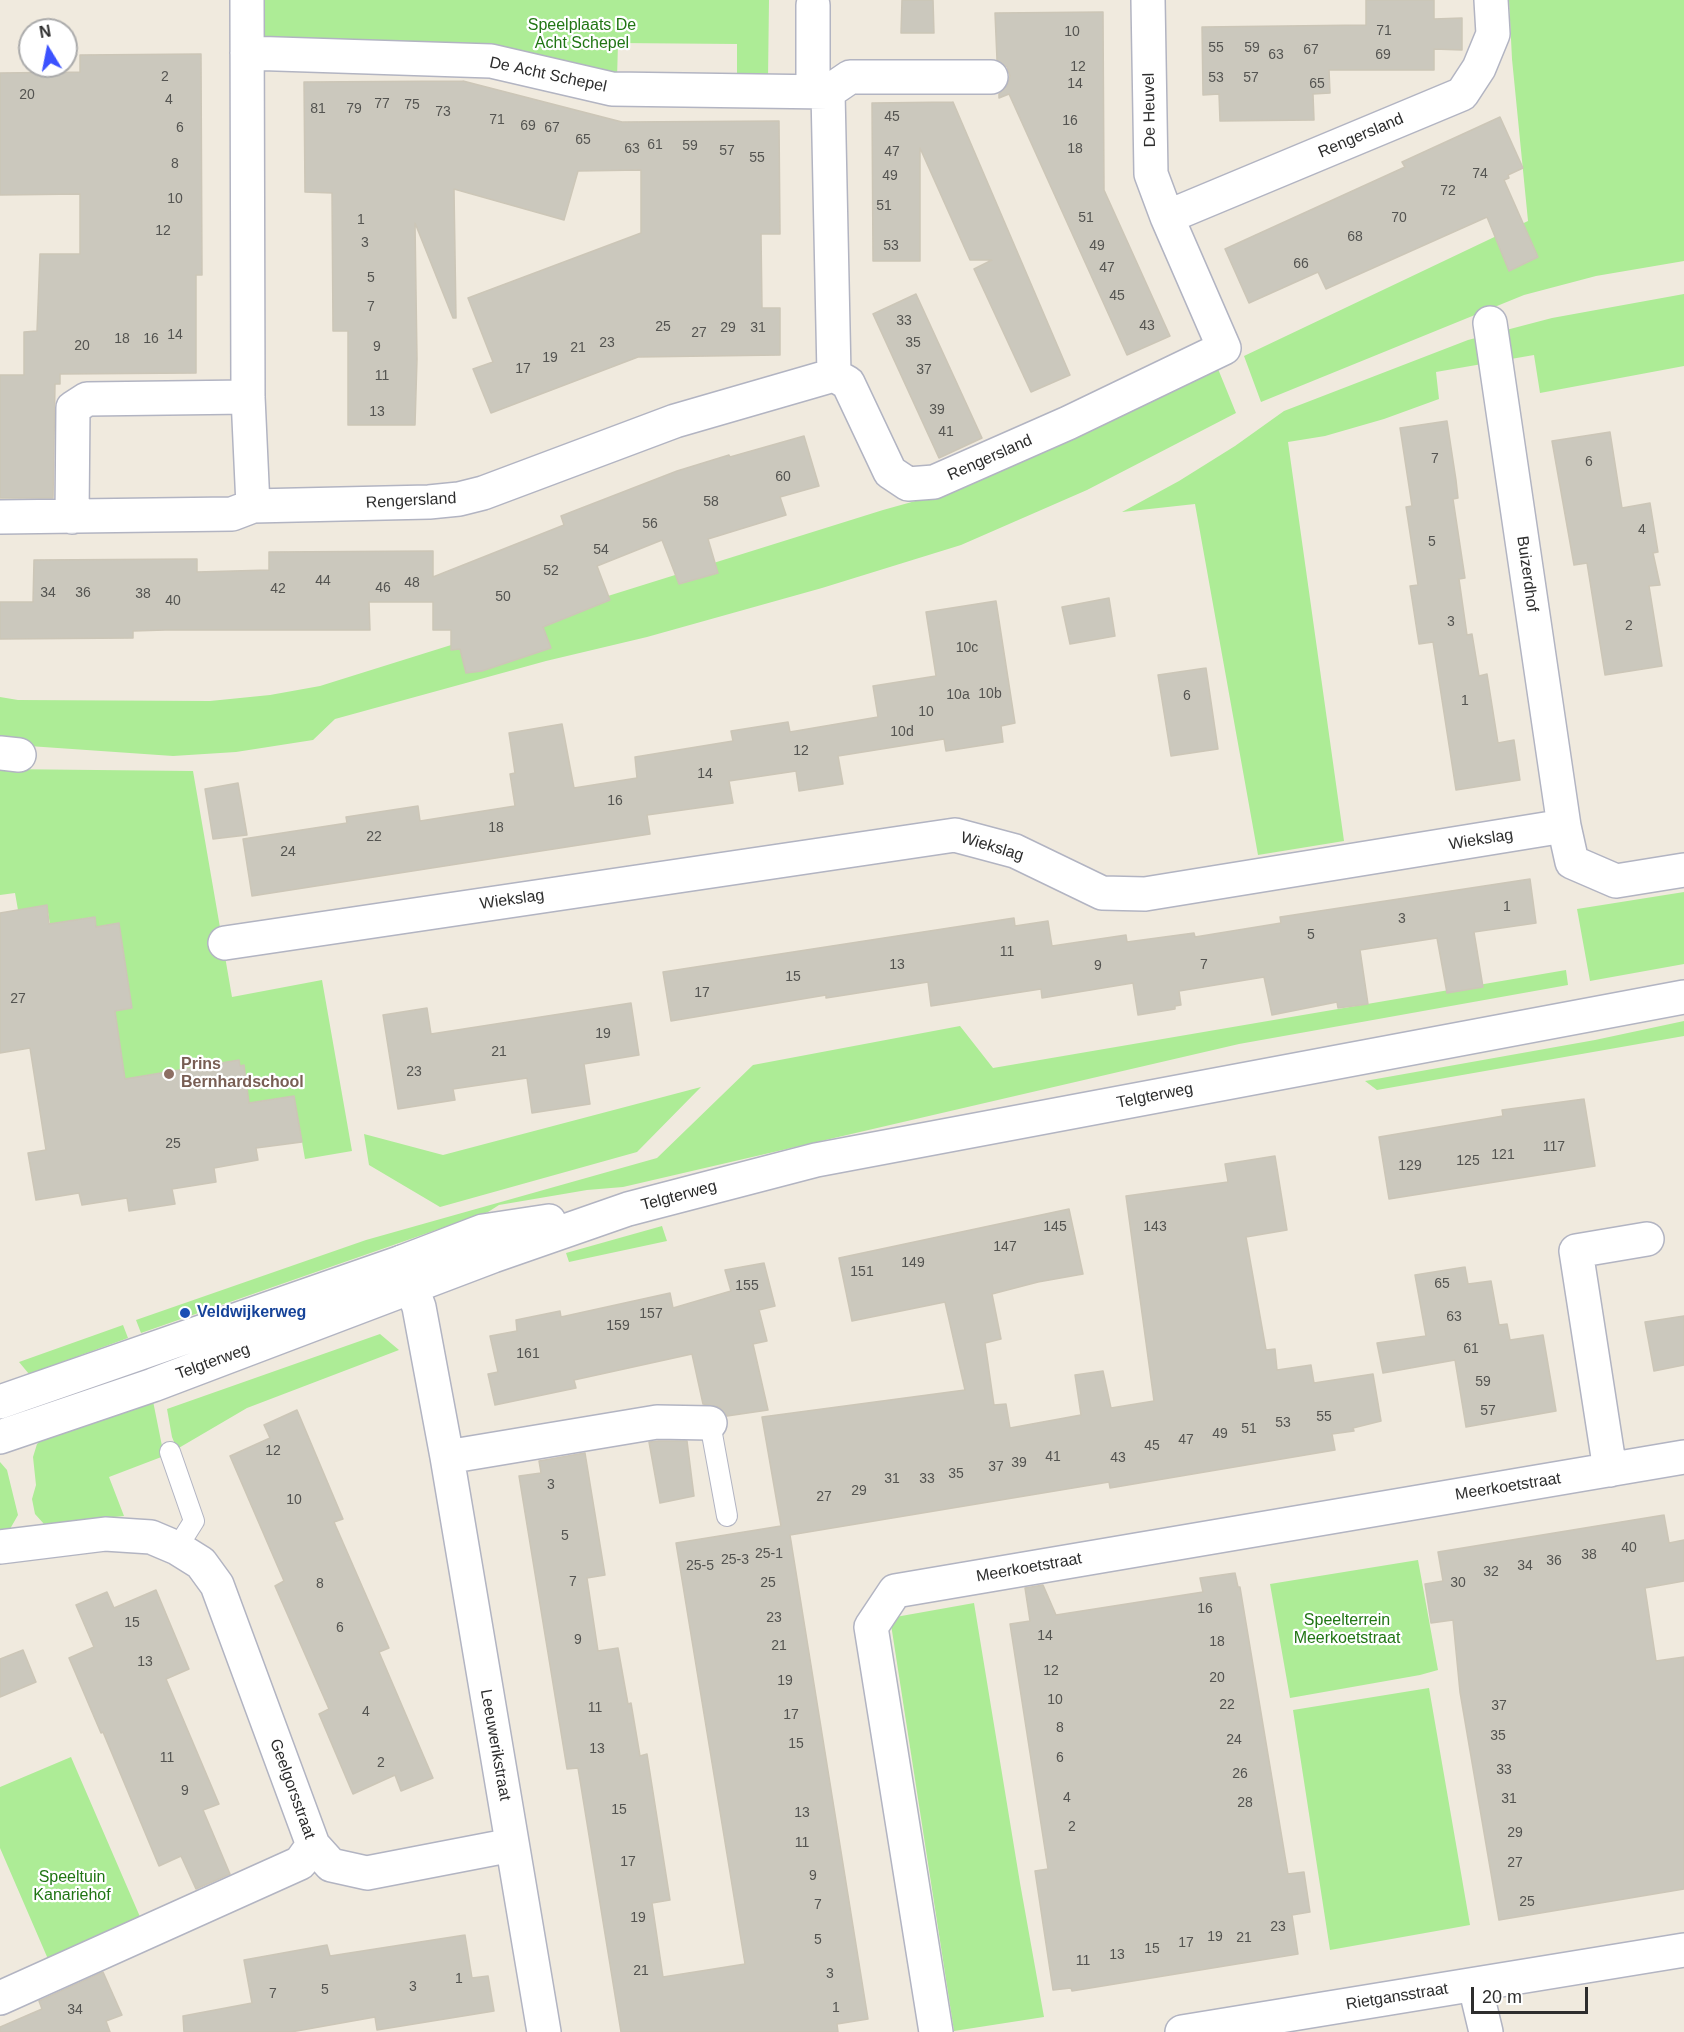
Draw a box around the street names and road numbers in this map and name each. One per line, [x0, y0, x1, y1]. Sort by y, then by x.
street label: De Acht Schepel [488, 53, 608, 97]
street label: De Heuvel [1140, 72, 1160, 148]
street label: Rengersland [1315, 109, 1407, 163]
street label: Rengersland [945, 431, 1035, 485]
street label: Rengersland [365, 489, 457, 513]
street label: Buizerdhof [1512, 535, 1542, 613]
street label: Wiekslag [1447, 825, 1515, 855]
street label: Wiekslag [958, 828, 1026, 866]
street label: Wiekslag [479, 886, 545, 914]
street label: Telgterweg [1115, 1079, 1195, 1113]
street label: Telgterweg [639, 1177, 719, 1215]
street label: Telgterweg [173, 1340, 253, 1384]
street label: Meerkoetstraat [1454, 1469, 1562, 1505]
street label: Meerkoetstraat [975, 1549, 1083, 1587]
street label: Leeuwerikstraat [476, 1688, 514, 1802]
street label: Geelgorsstraat [265, 1736, 319, 1842]
street label: Rietgansstraat [1345, 1979, 1449, 2015]

